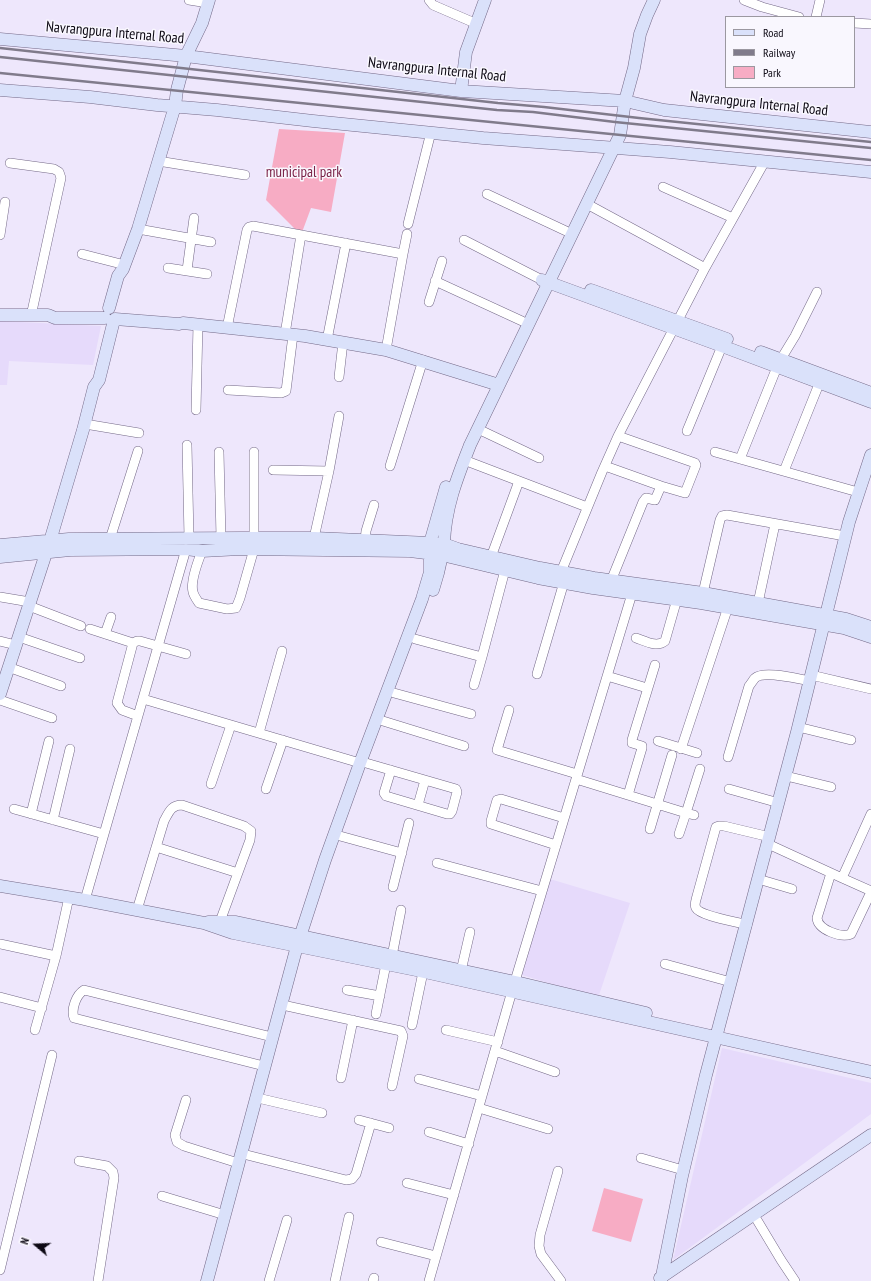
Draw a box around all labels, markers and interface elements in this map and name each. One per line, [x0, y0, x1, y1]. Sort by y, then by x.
legend [725, 16, 855, 88]
street label: Navrangpura Internal Road [45, 18, 185, 48]
text: Road [763, 25, 783, 40]
text: Railway [763, 45, 795, 60]
street label: Navrangpura Internal Road [367, 54, 507, 86]
text: Park [763, 65, 781, 80]
street label: Navrangpura Internal Road [689, 88, 829, 120]
park label: municipal park [266, 164, 342, 182]
north arrow [16, 1225, 56, 1265]
text: N [17, 1236, 32, 1246]

